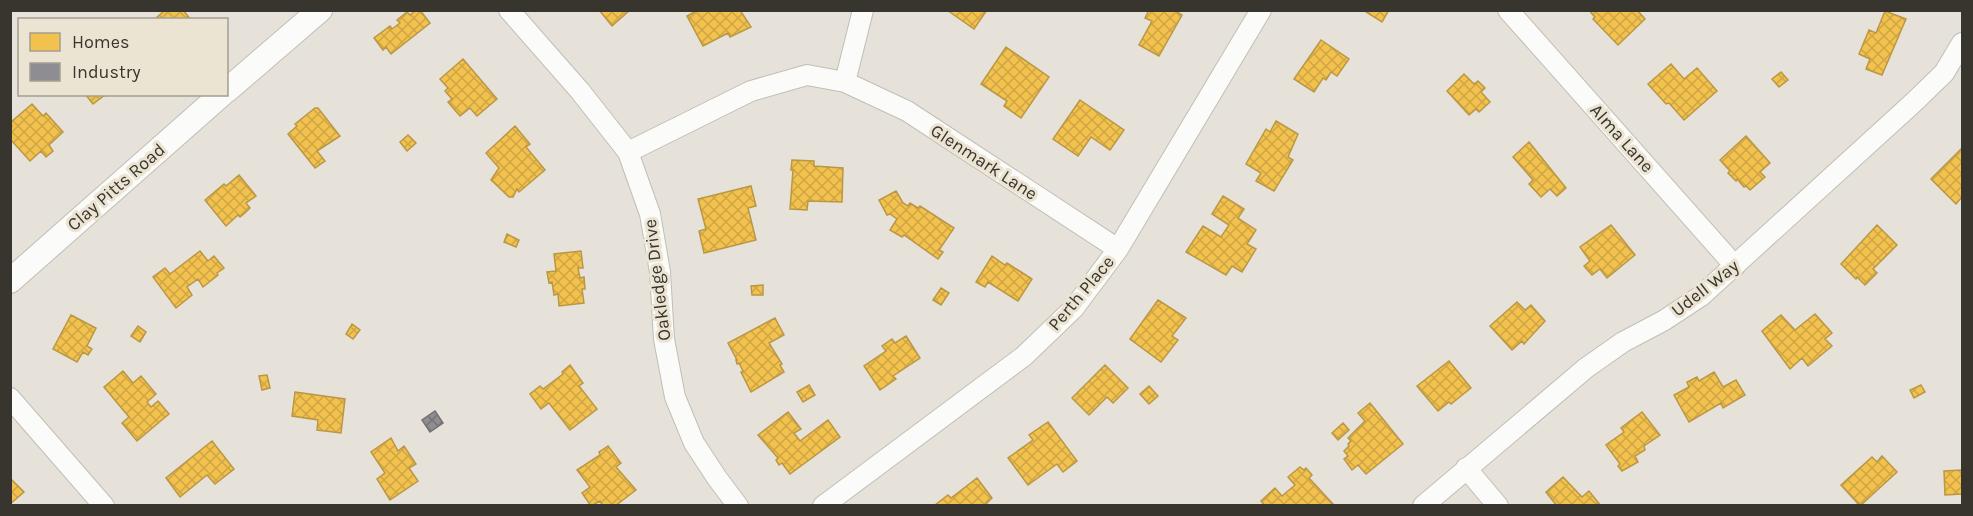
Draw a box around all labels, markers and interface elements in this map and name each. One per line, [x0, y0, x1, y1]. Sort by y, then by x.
legend [18, 18, 228, 96]
text: Homes [72, 31, 129, 53]
text: Industry [72, 61, 141, 83]
street label: Alma Lane [1585, 99, 1659, 177]
street label: Glenmark Lane [926, 119, 1042, 205]
street label: Clay Pitts Road [62, 138, 170, 236]
street label: Oakledge Drive [639, 218, 675, 342]
street label: Perth Place [1043, 251, 1119, 335]
street label: Udell Way [1667, 254, 1744, 321]

